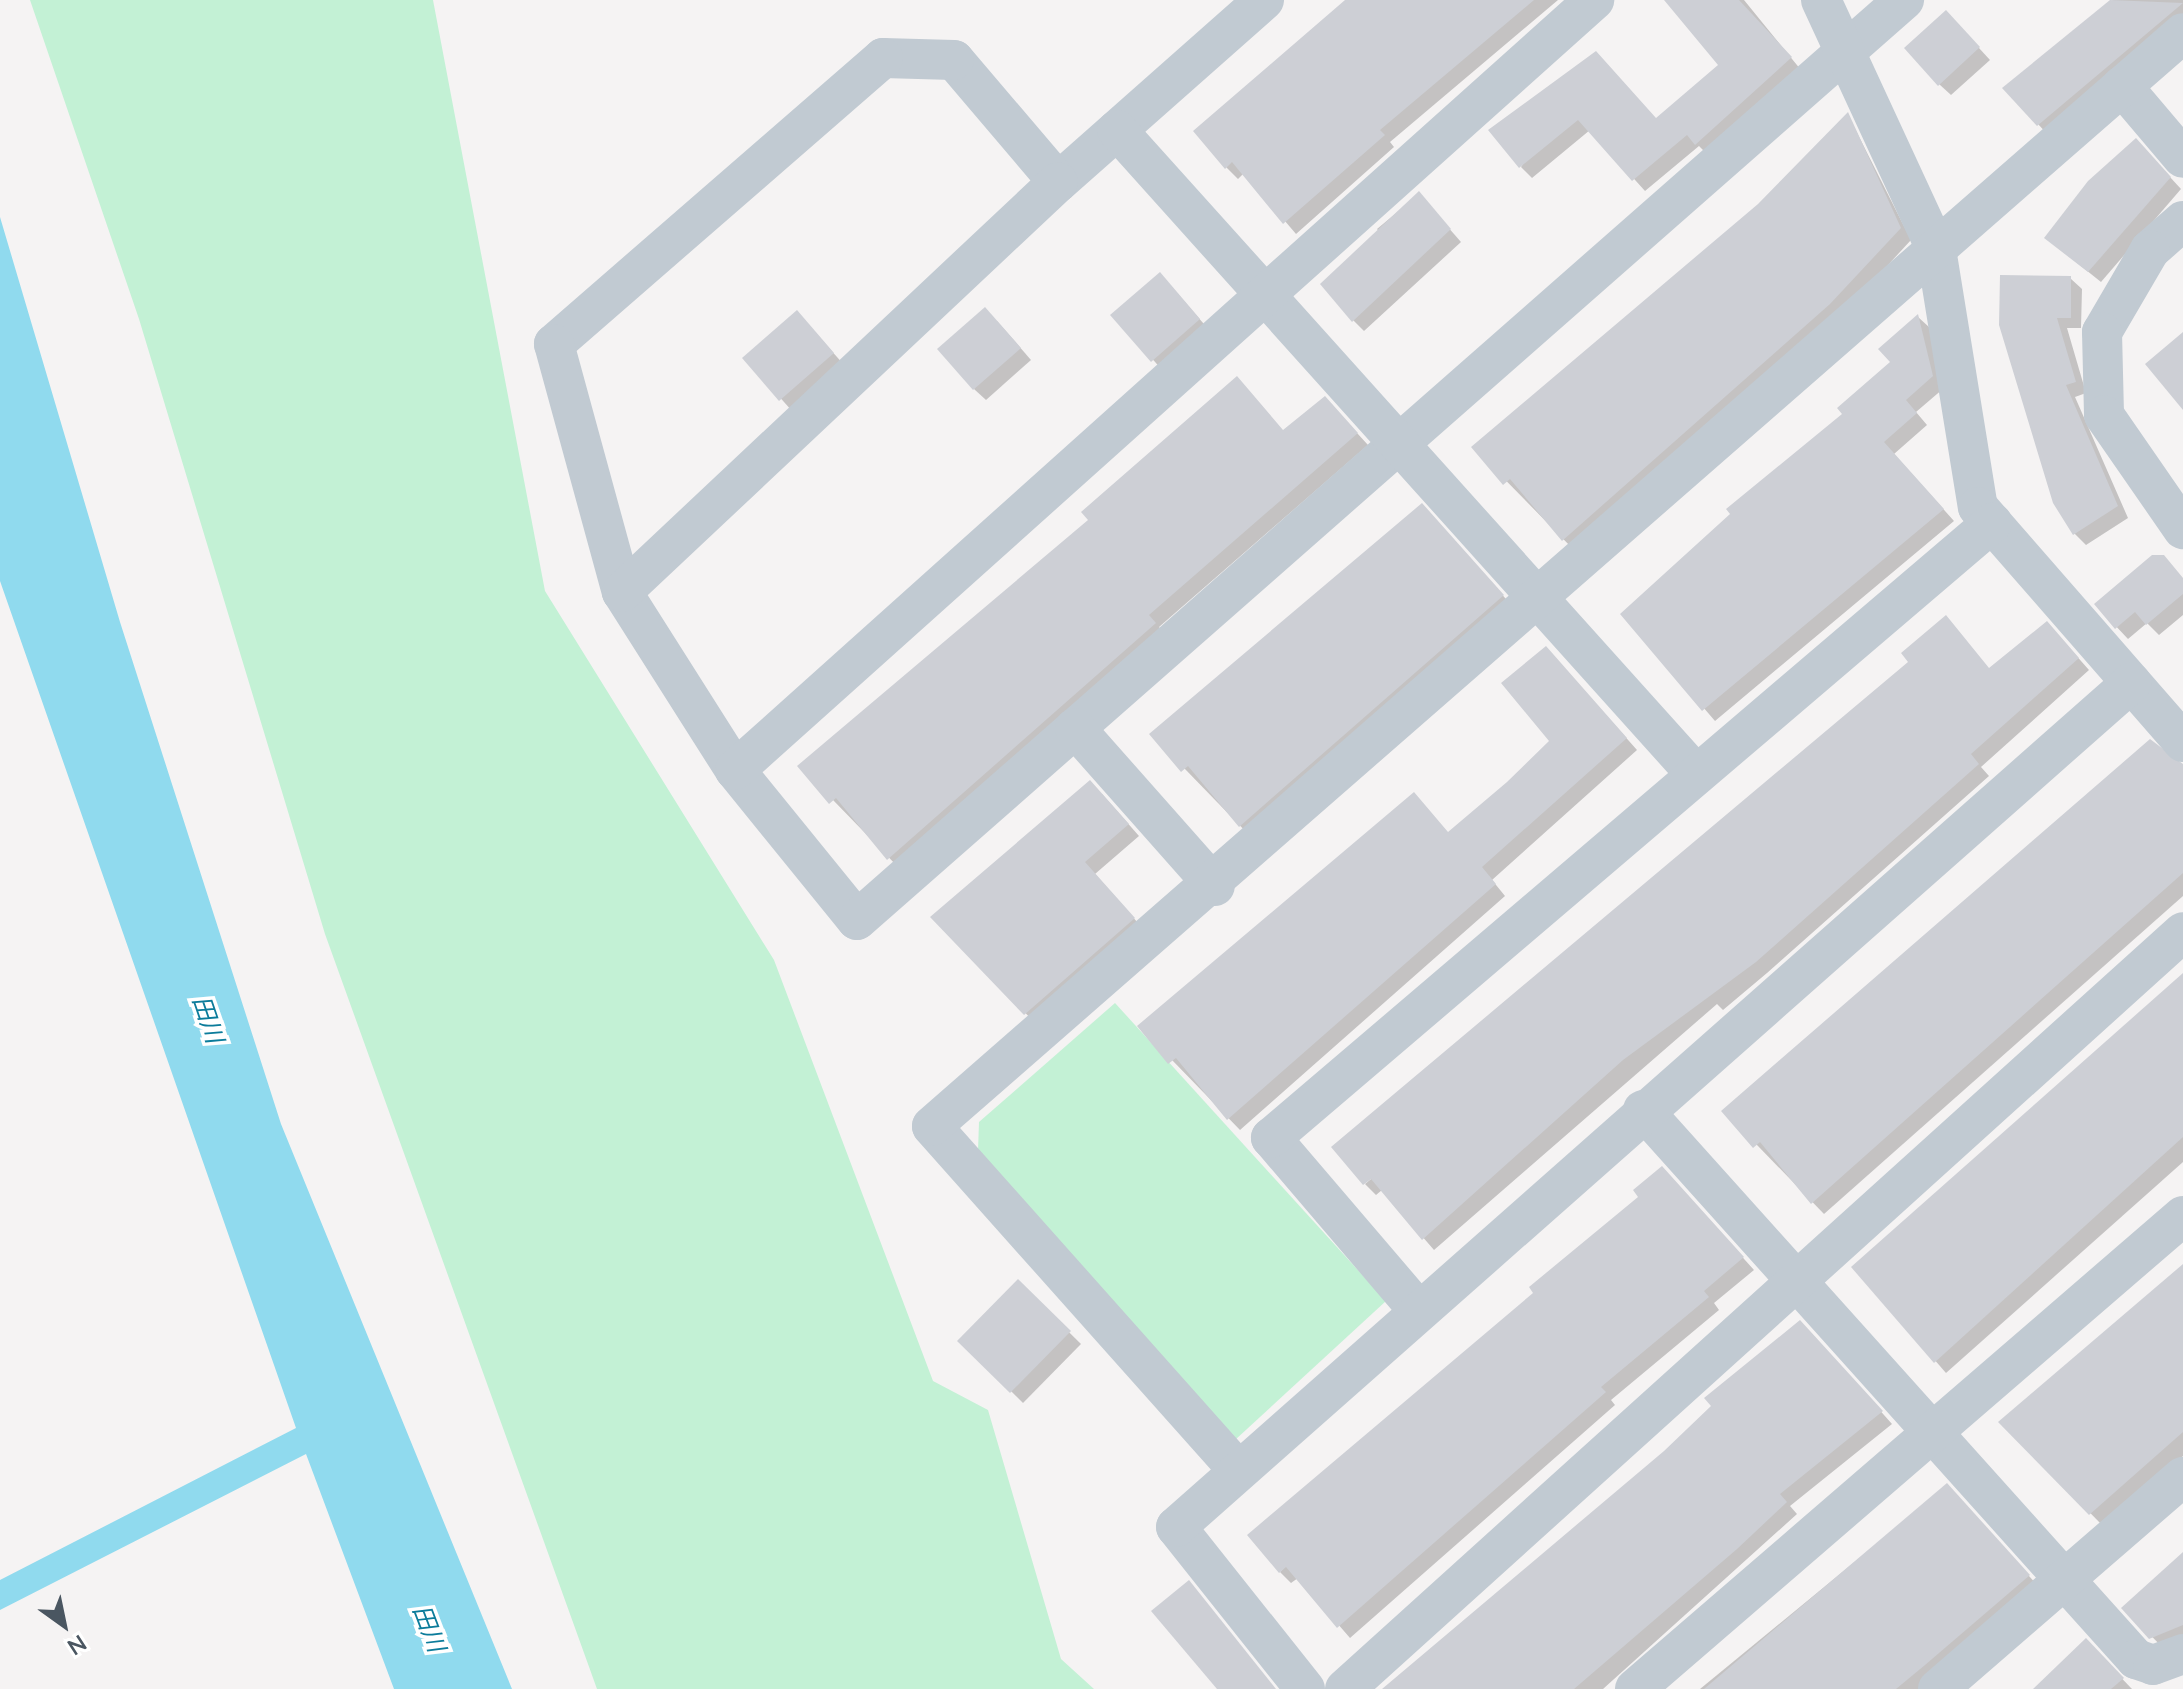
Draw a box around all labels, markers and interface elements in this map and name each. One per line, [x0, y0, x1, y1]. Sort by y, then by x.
water label: 田川 [188, 992, 230, 1046]
north arrow [24, 1585, 104, 1665]
water label: 田川 [408, 1600, 452, 1656]
text: N [63, 1630, 92, 1661]

